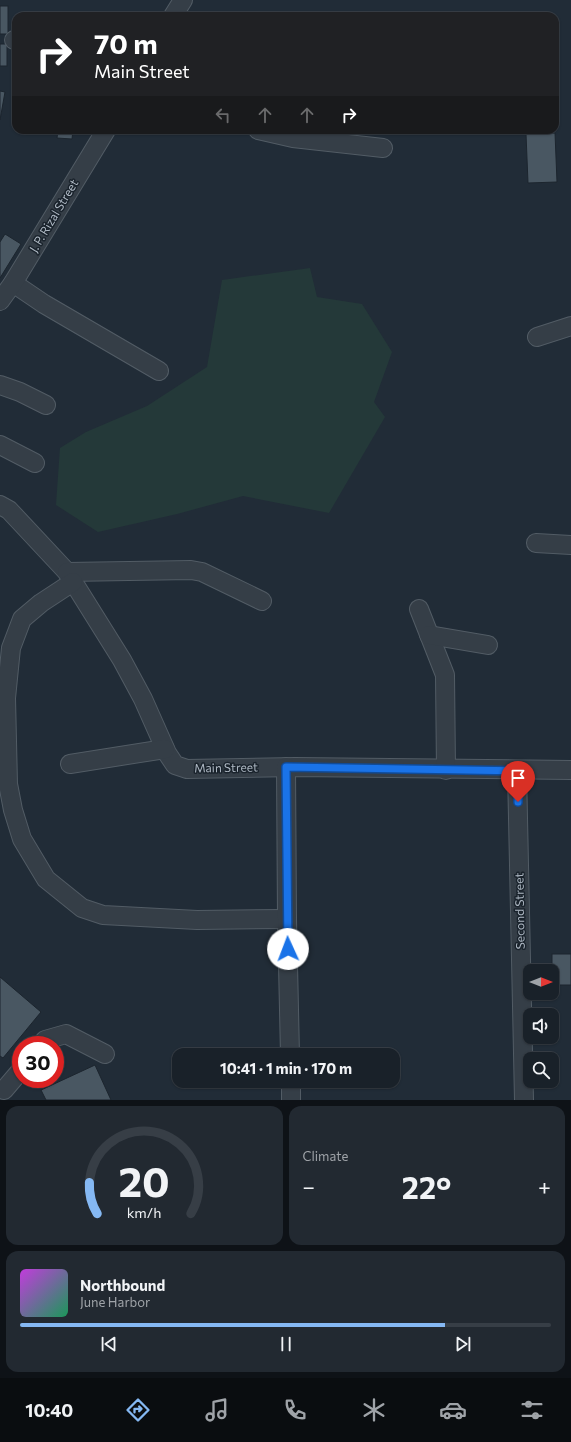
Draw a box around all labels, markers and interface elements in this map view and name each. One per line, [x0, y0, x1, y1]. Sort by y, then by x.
text: 70 m [94, 26, 158, 60]
icon: right [28, 28, 80, 80]
text: Main Street [94, 60, 190, 82]
icon: left [212, 104, 234, 126]
icon: ahead [254, 104, 276, 126]
icon: ahead [296, 104, 318, 126]
icon: right [338, 104, 360, 126]
street label: J. P. Rizal Street [26, 176, 81, 255]
street label: Main Street [194, 759, 258, 775]
pin [501, 761, 535, 802]
icon: arrive [507, 767, 529, 789]
street label: Second Street [511, 873, 527, 949]
position arrow [267, 928, 309, 970]
north arrow [523, 964, 559, 1000]
map controls [523, 964, 559, 1088]
button: sound [523, 1008, 559, 1044]
speed limit sign: 30 [12, 1036, 64, 1088]
button: search [523, 1052, 559, 1088]
text: 10:41 · 1 min · 170 m [220, 1059, 352, 1077]
text: Climate [303, 1148, 348, 1164]
text: 20 [119, 1154, 170, 1205]
text: 22° [402, 1168, 451, 1205]
text: − [303, 1173, 315, 1200]
text: + [538, 1173, 551, 1200]
text: km/h [127, 1202, 162, 1220]
text: Northbound [80, 1276, 165, 1294]
text: June Harbor [80, 1294, 150, 1310]
icon: previous [98, 1333, 120, 1355]
icon: pause [275, 1333, 297, 1355]
icon: next [452, 1333, 474, 1355]
icon: directions [124, 1396, 152, 1424]
icon: music [203, 1396, 231, 1424]
icon: phone [281, 1396, 309, 1424]
icon: climate [360, 1396, 388, 1424]
icon: car [439, 1396, 467, 1424]
icon: filters [518, 1396, 546, 1424]
text: 10:40 [25, 1399, 73, 1421]

